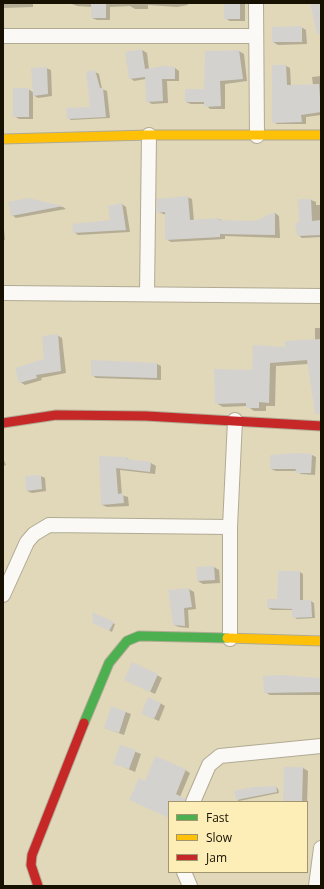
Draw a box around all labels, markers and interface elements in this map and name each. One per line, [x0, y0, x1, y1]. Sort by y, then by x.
legend [168, 801, 308, 873]
text: Fast [206, 809, 229, 826]
text: Slow [206, 829, 232, 846]
text: Jam [206, 849, 227, 866]

